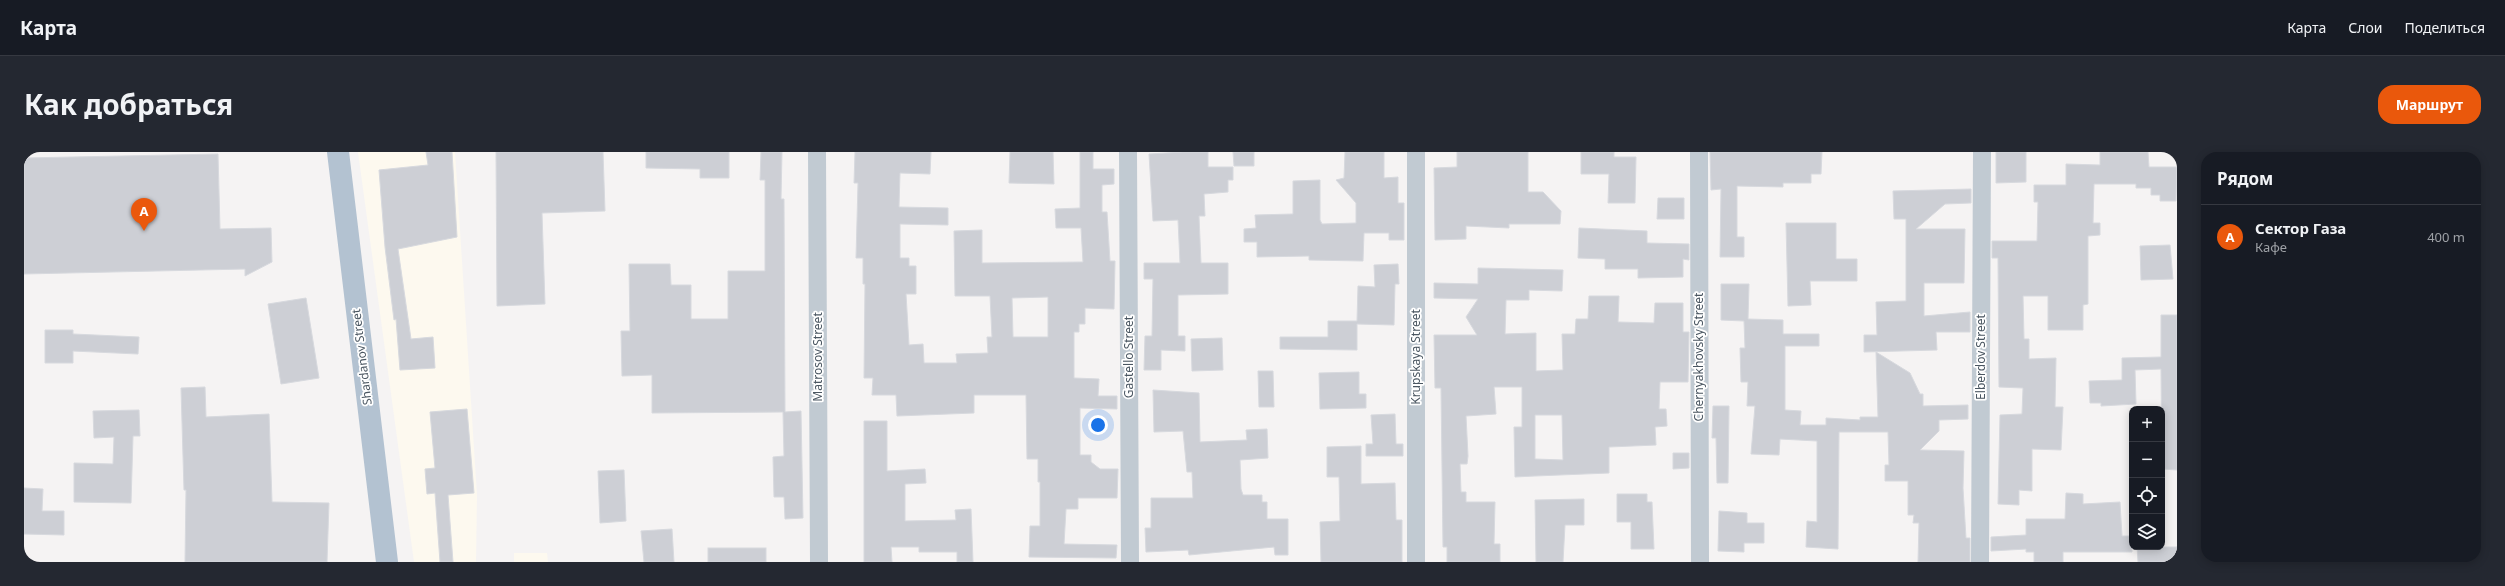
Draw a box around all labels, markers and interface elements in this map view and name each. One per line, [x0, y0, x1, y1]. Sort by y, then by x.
text: Карта [20, 15, 77, 41]
text: Карта [2287, 18, 2326, 37]
text: Слои [2348, 18, 2382, 37]
text: Поделиться [2404, 18, 2485, 37]
text: Как добраться [24, 85, 233, 123]
button: Маршрут [2378, 85, 2481, 124]
text: Рядом [2217, 167, 2273, 190]
pin: A [131, 198, 157, 231]
text: Сектор Газа [2255, 218, 2346, 238]
text: A [2226, 228, 2235, 246]
text: 400 m [2427, 228, 2465, 246]
text: Кафе [2255, 238, 2287, 256]
street label: Chernyakhovsky Street [1690, 292, 1707, 421]
street label: Shardanov Street [347, 307, 376, 406]
street label: Krupskaya Street [1407, 309, 1424, 405]
street label: Matrosov Street [809, 312, 826, 402]
street label: Elberdov Street [1972, 313, 1989, 400]
street label: Gastello Street [1120, 315, 1137, 398]
map controls [2129, 406, 2165, 550]
button: + [2129, 406, 2165, 442]
your location [1088, 415, 1108, 435]
button: − [2129, 442, 2165, 478]
button: locate [2129, 478, 2165, 514]
button: layers [2129, 514, 2165, 550]

